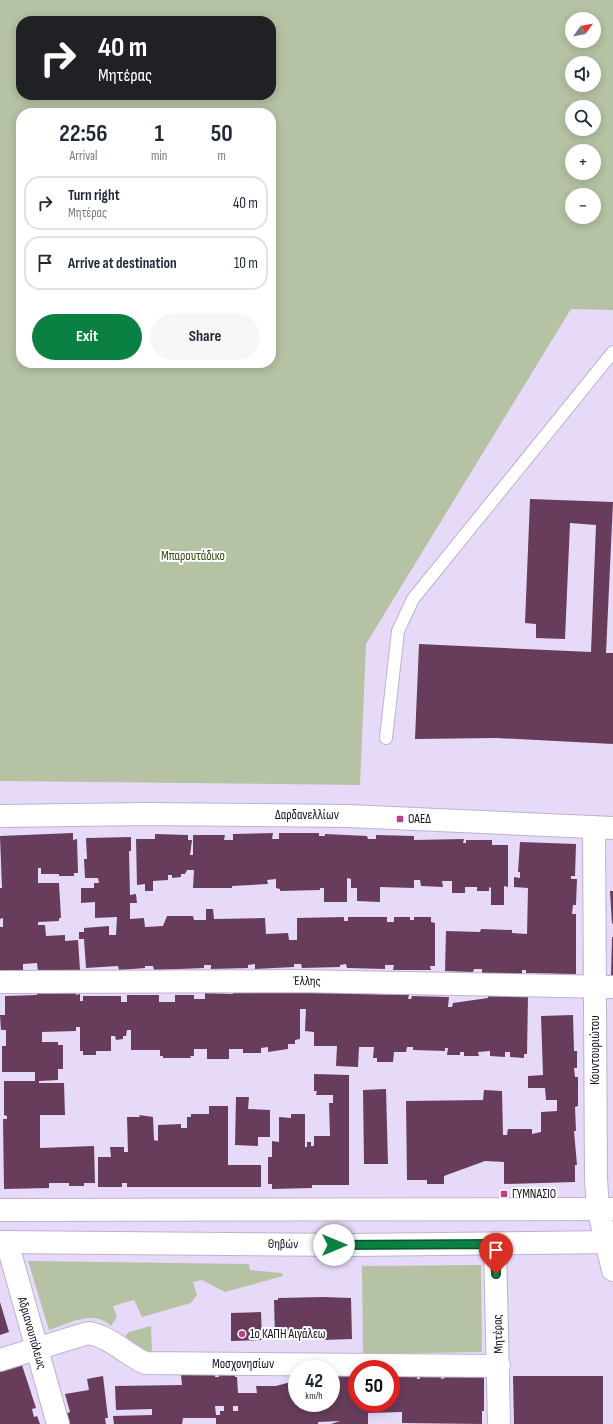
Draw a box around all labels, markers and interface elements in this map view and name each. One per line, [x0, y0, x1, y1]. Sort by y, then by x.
north arrow [565, 12, 601, 48]
map controls [565, 12, 601, 224]
text: 40 m [98, 31, 147, 64]
icon: right [32, 32, 84, 84]
button: sound [565, 56, 601, 92]
text: Μητέρας [98, 65, 152, 86]
button: search [565, 100, 601, 136]
text: 22:56 [59, 119, 108, 148]
text: 1 [154, 119, 164, 148]
text: 50 [211, 119, 233, 148]
button: + [565, 144, 601, 180]
text: Arrival [70, 148, 97, 164]
text: min [151, 148, 167, 164]
text: m [217, 148, 226, 164]
text: Turn right [68, 186, 120, 205]
button: − [565, 188, 601, 224]
icon: right [34, 192, 56, 214]
text: 40 m [233, 194, 258, 213]
text: Μητέρας [68, 205, 107, 221]
icon: arrive [34, 252, 56, 274]
text: Arrive at destination [68, 254, 177, 273]
text: 10 m [234, 254, 258, 273]
button: Exit [32, 314, 142, 360]
button: Share [150, 314, 260, 360]
park label: Μπαρουτάδικο [161, 548, 225, 564]
street label: Δαρδανελλίων [275, 807, 339, 823]
place label: ΟΑΕΔ [408, 811, 431, 827]
marker: ΟΑΕΔ [395, 814, 405, 824]
street label: Έλλης [292, 973, 321, 989]
street label: Κουντουριώτου [587, 1015, 603, 1085]
place label: ΓΥΜΝΑΣΙΟ [512, 1186, 556, 1202]
marker: ΓΥΜΝΑΣΙΟ [499, 1189, 509, 1199]
position arrow [313, 1224, 355, 1266]
pin [479, 1233, 513, 1274]
street label: Θηβών [268, 1236, 298, 1252]
icon: arrive [485, 1239, 507, 1261]
street label: Αδριανουπόλεως [14, 1294, 50, 1371]
street label: Μητέρας [489, 1314, 507, 1354]
place label: 1ο ΚΑΠΗ Αιγάλεω [250, 1326, 326, 1342]
marker: 1ο ΚΑΠΗ Αιγάλεω [237, 1329, 247, 1339]
street label: Μοσχονησίων [212, 1356, 274, 1372]
speed limit sign: 50 [348, 1360, 400, 1412]
text: 42 [305, 1369, 323, 1393]
text: km/h [305, 1390, 323, 1402]

